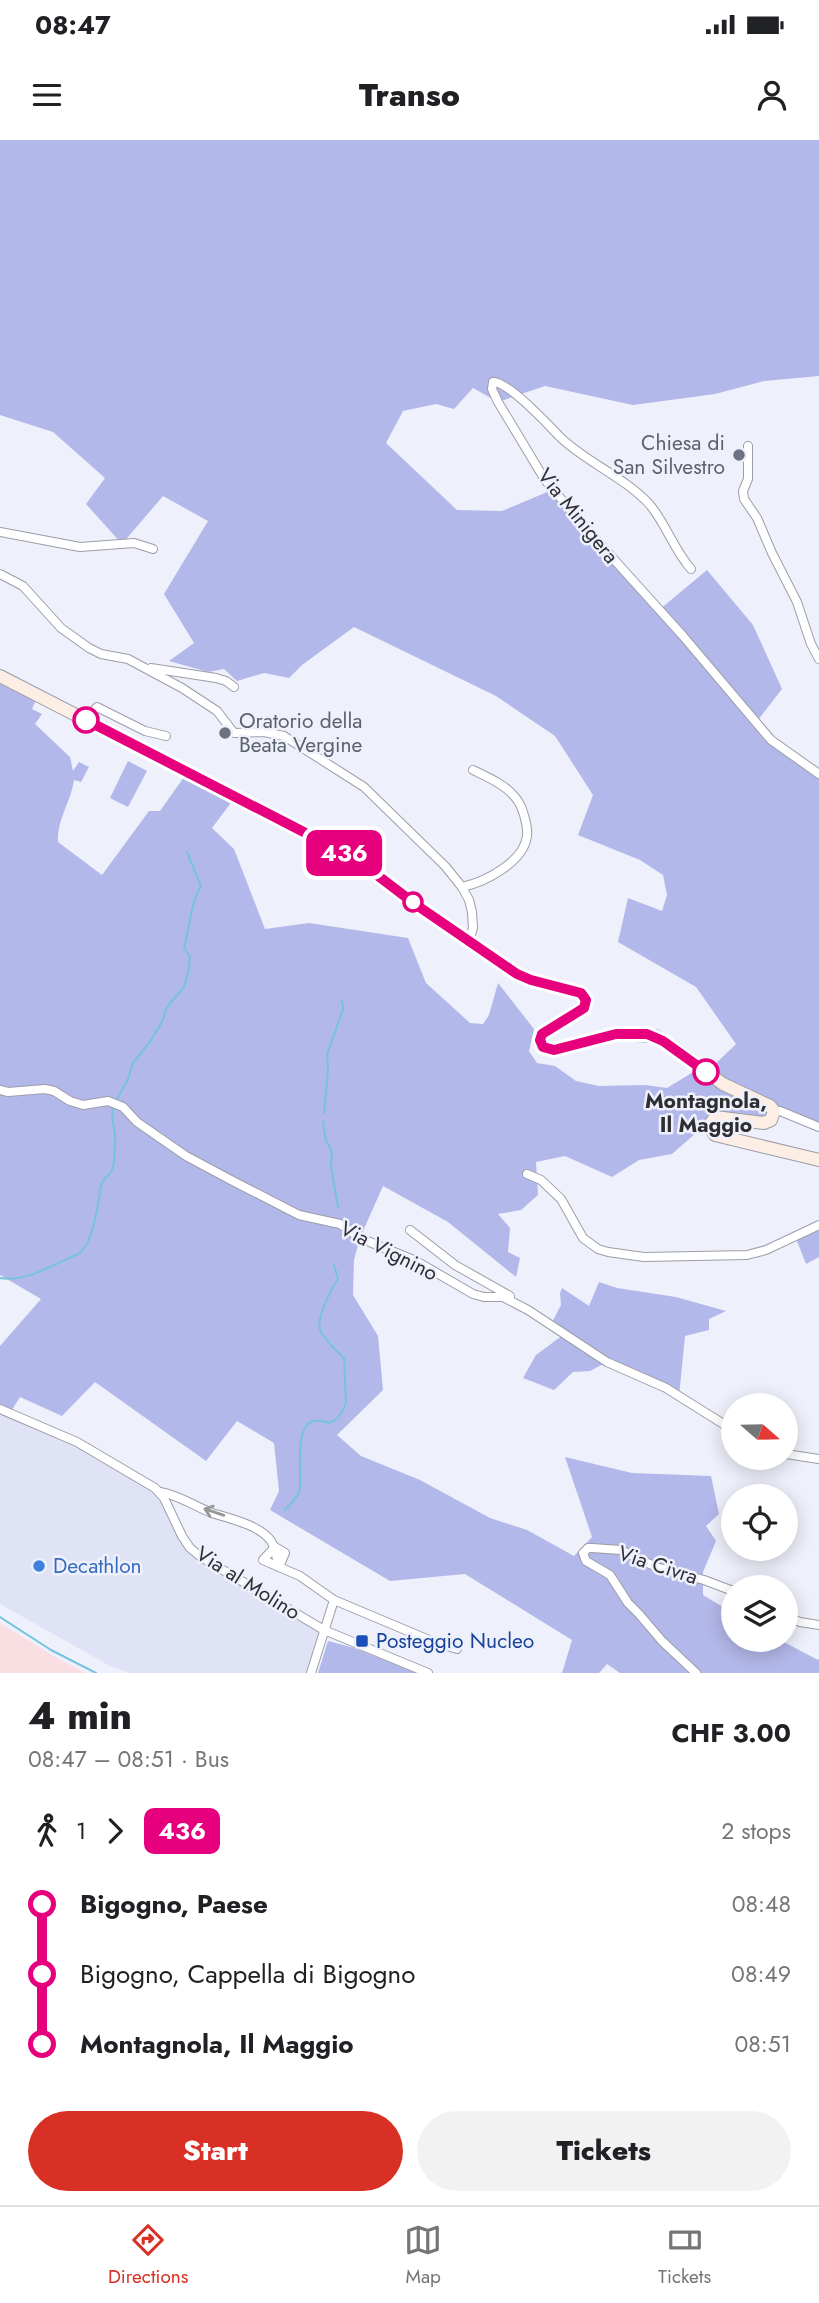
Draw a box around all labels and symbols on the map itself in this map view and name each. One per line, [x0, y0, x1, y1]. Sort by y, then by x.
place label: Chiesa di San Silvestro [613, 428, 725, 482]
marker: Chiesa di San Silvestro [731, 447, 747, 463]
street label: Via Minigera [530, 462, 626, 570]
place label: Oratorio della Beata Vergine [239, 706, 362, 760]
unlabelled marker [73, 707, 99, 733]
marker: Oratorio della Beata Vergine [217, 725, 233, 741]
line badge: 436 [304, 830, 384, 876]
unlabelled marker [403, 892, 423, 912]
marker: Montagnola, Il Maggio [693, 1059, 719, 1085]
place label: Montagnola, Il Maggio [645, 1086, 767, 1140]
street label: Via Vignino [335, 1214, 443, 1288]
north arrow [721, 1393, 798, 1470]
one-way arrow [203, 1505, 225, 1517]
street label: Via Civra [614, 1538, 702, 1592]
street label: Via al Molino [190, 1539, 306, 1627]
place label: Decathlon [53, 1551, 142, 1581]
marker: Decathlon [31, 1558, 47, 1574]
place label: Posteggio Nucleo [376, 1626, 534, 1656]
marker: Posteggio Nucleo [354, 1633, 370, 1649]

